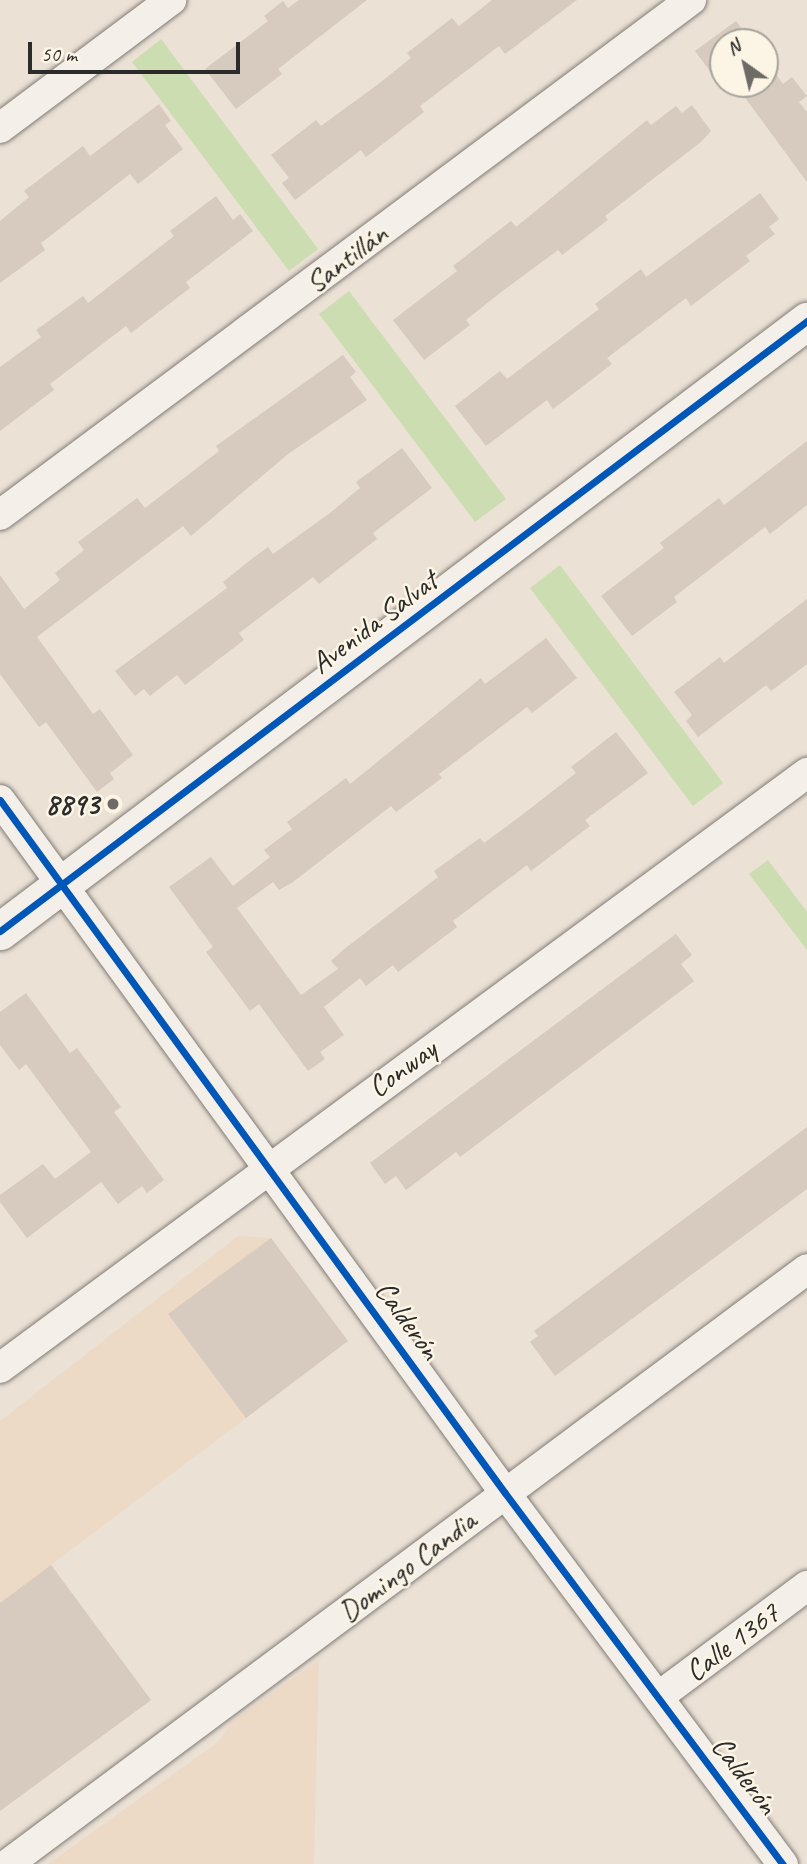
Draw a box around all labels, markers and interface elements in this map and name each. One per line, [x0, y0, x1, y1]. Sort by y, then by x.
scale bar [32, 28, 243, 72]
north arrow [709, 28, 779, 98]
text: N [722, 34, 745, 60]
text: 50 m [41, 41, 77, 67]
street label: Santillán [298, 216, 394, 300]
street label: Avenida Salvat [304, 563, 444, 681]
place label: 8893 [45, 786, 99, 822]
marker: 8893 [105, 796, 121, 812]
street label: Conway [361, 1031, 443, 1105]
street label: Calderón [367, 1274, 449, 1366]
street label: Domingo Candia [331, 1503, 483, 1629]
street label: Calle 1367 [678, 1595, 786, 1689]
street label: Calderón [704, 1729, 786, 1821]

